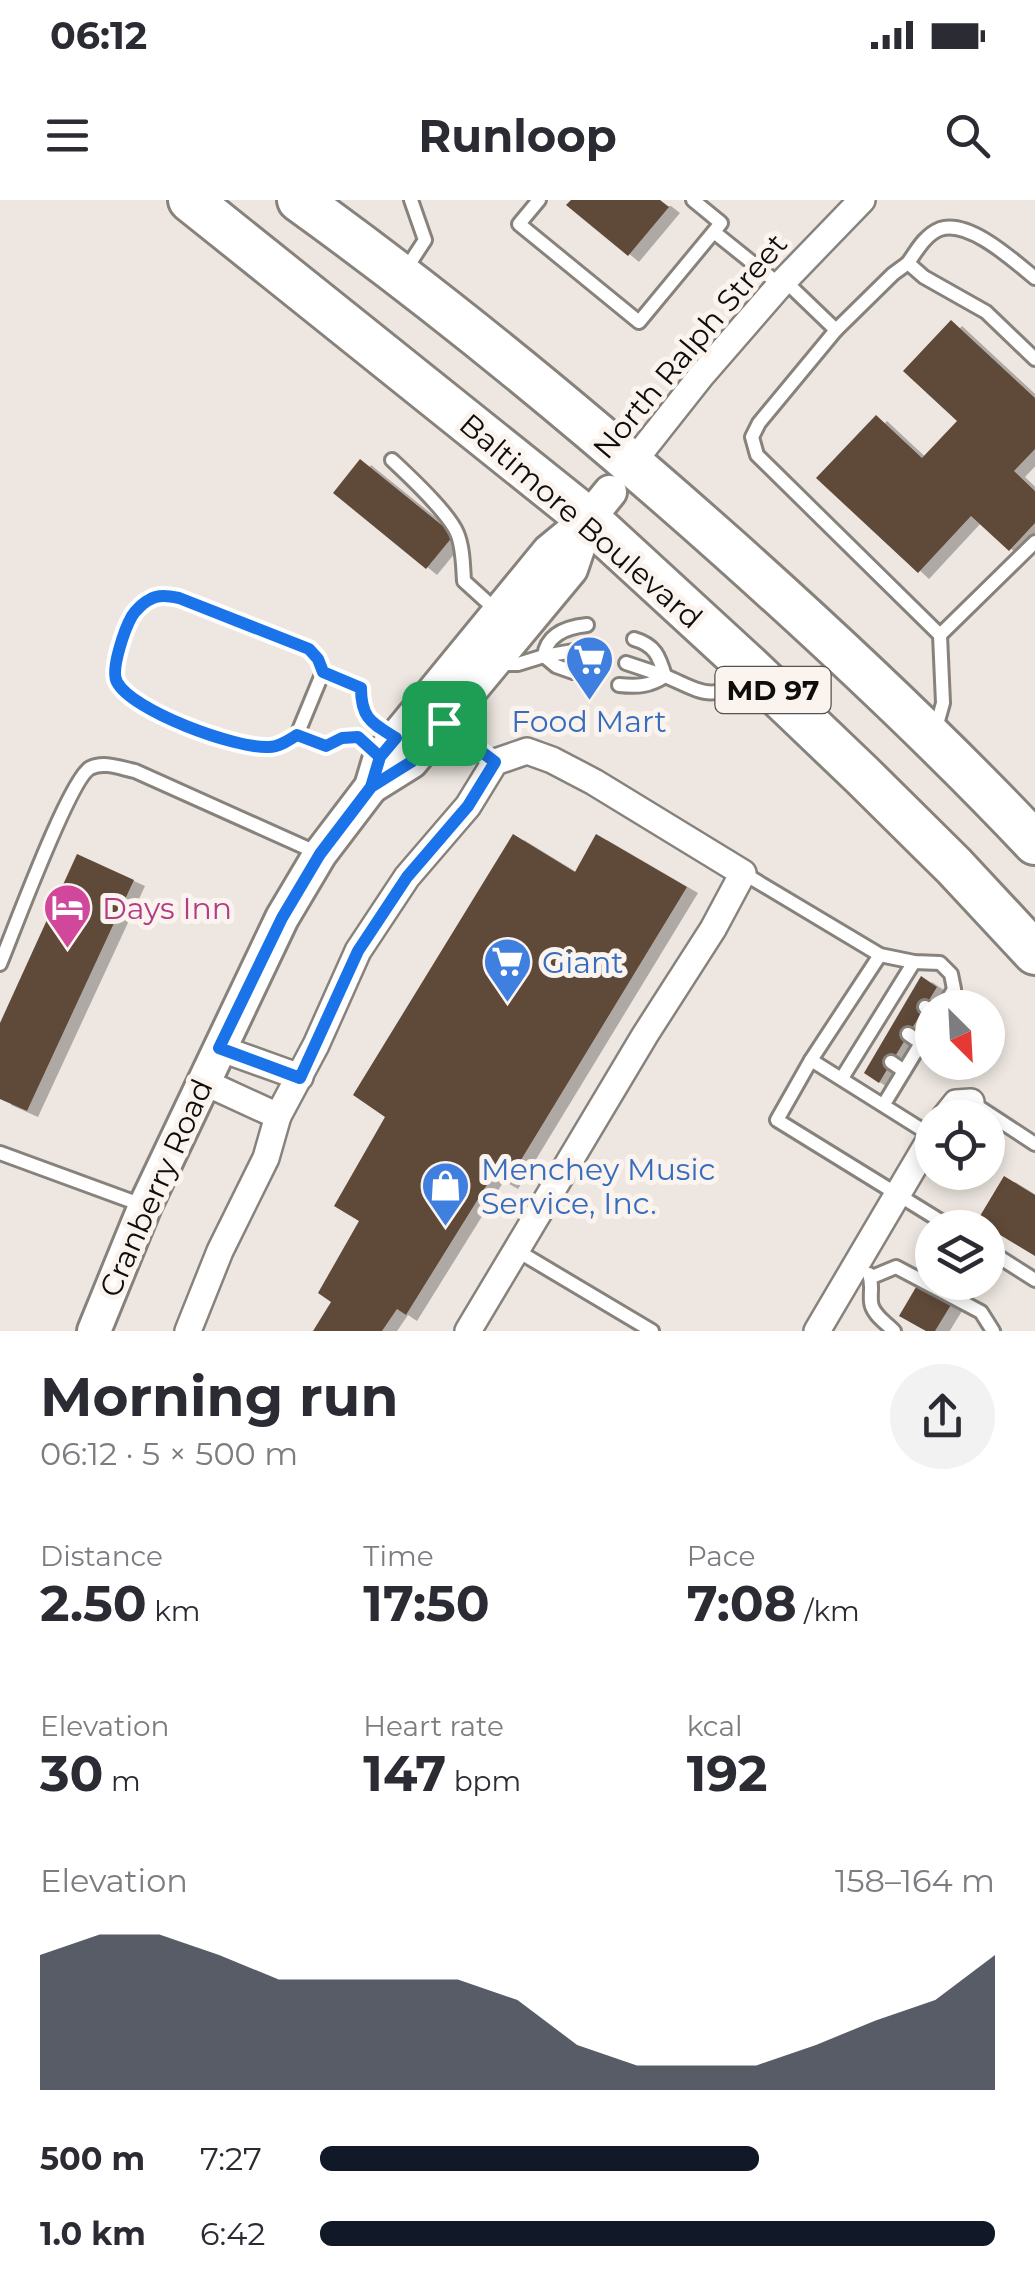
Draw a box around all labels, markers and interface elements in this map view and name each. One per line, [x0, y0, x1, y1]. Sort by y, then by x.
text: 06:12 [50, 12, 147, 59]
icon: menu [40, 108, 95, 163]
text: Runloop [418, 108, 617, 163]
icon: search [940, 108, 995, 163]
street label: North Ralph Street [585, 226, 795, 466]
street label: Baltimore Boulevard [452, 406, 710, 636]
supermarket icon: Food Mart [563, 634, 615, 702]
road number: MD 97 [716, 667, 830, 713]
pin [402, 681, 487, 766]
icon: arrive [417, 696, 472, 751]
place label: Food Mart [511, 703, 667, 740]
hotel icon: Days Inn [41, 882, 93, 950]
place label: Days Inn [102, 890, 232, 927]
supermarket icon: Giant [481, 936, 533, 1004]
place label: Giant [542, 944, 623, 981]
north arrow [915, 990, 1005, 1080]
map controls [915, 990, 1005, 1300]
street label: Cranberry Road [91, 1073, 221, 1303]
button: locate [915, 1100, 1005, 1190]
place label: Menchey Music Service, Inc. [481, 1151, 715, 1222]
shop icon: Menchey Music Service, Inc. [420, 1160, 472, 1228]
button: layers [915, 1210, 1005, 1300]
text: Morning run [40, 1363, 398, 1430]
button: share [890, 1364, 995, 1469]
text: 06:12 · 5 × 500 m [40, 1434, 298, 1473]
text: Distance [40, 1539, 163, 1573]
text: Time [363, 1539, 434, 1573]
text: Pace [687, 1539, 755, 1573]
text: 2.50 [40, 1573, 147, 1634]
text: 17:50 [363, 1573, 490, 1634]
text: 7:08 [687, 1573, 797, 1634]
text: km [147, 1594, 200, 1628]
text: /km [797, 1594, 860, 1628]
text: Elevation [40, 1709, 169, 1743]
text: Heart rate [363, 1709, 504, 1743]
text: kcal [687, 1709, 743, 1743]
text: 30 [40, 1743, 104, 1804]
text: 147 [363, 1743, 446, 1804]
text: 192 [687, 1743, 767, 1804]
text: m [104, 1764, 141, 1798]
text: bpm [446, 1764, 521, 1798]
text: Elevation [40, 1861, 188, 1900]
text: 158–164 m [835, 1861, 995, 1900]
text: 500 m [40, 2139, 145, 2178]
text: 7:27 [200, 2139, 262, 2178]
text: 1.0 km [40, 2214, 146, 2253]
text: 6:42 [200, 2214, 266, 2253]

